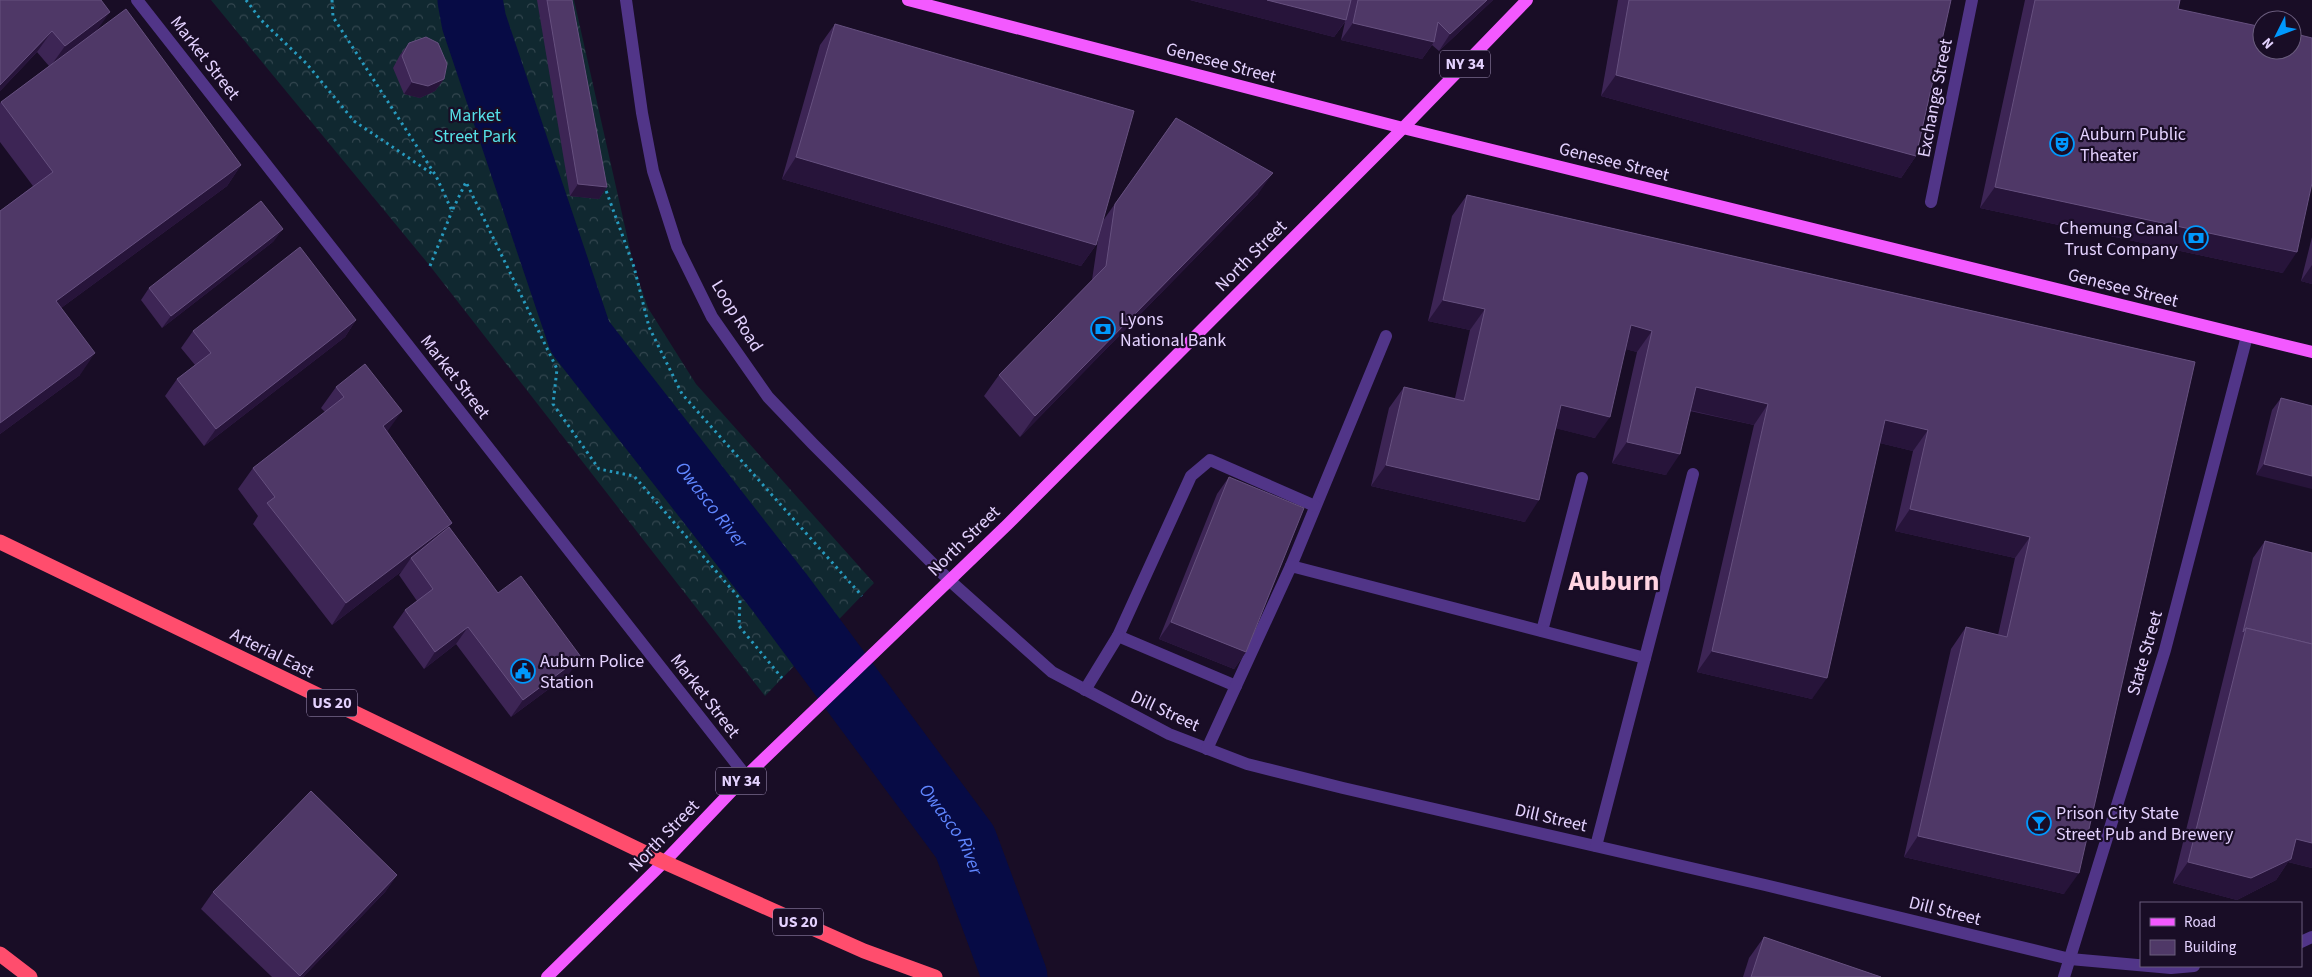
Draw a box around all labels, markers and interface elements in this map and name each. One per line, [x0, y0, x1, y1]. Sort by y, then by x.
north arrow [2252, 10, 2302, 60]
street label: Market Street [164, 11, 246, 105]
text: N [2258, 33, 2279, 53]
street label: Genesee Street [1163, 36, 1279, 90]
street label: Exchange Street [1911, 37, 1959, 159]
road number: NY 34 [1440, 51, 1490, 78]
park label: Market Street Park [434, 103, 516, 149]
place label: Auburn Public Theater [2080, 122, 2186, 168]
theatre icon: Auburn Public Theater [2049, 131, 2075, 157]
street label: Genesee Street [1556, 136, 1672, 188]
street label: North Street [1210, 215, 1292, 297]
place label: Chemung Canal Trust Company [2059, 216, 2179, 262]
bank icon: Chemung Canal Trust Company [2183, 225, 2209, 251]
street label: Genesee Street [2065, 262, 2181, 314]
street label: Loop Road [705, 275, 769, 357]
place label: Lyons National Bank [1120, 307, 1226, 353]
bank icon: Lyons National Bank [1090, 316, 1116, 342]
street label: Market Street [414, 330, 496, 424]
water label: Owasco River [669, 456, 755, 556]
street label: North Street [922, 500, 1006, 582]
district label: Auburn [1567, 561, 1660, 601]
street label: State Street [2121, 608, 2169, 698]
street label: Arterial East [226, 622, 318, 684]
place label: Auburn Police Station [540, 649, 644, 695]
street label: Market Street [664, 649, 746, 743]
public building icon: Auburn Police Station [510, 658, 536, 684]
street label: Dill Street [1126, 684, 1204, 738]
road number: US 20 [307, 690, 357, 716]
road number: NY 34 [716, 768, 766, 794]
water label: Owasco River [913, 778, 990, 880]
street label: North Street [623, 794, 705, 878]
street label: Dill Street [1512, 798, 1590, 838]
place label: Prison City State Street Pub and Brewery [2056, 801, 2234, 847]
bar icon: Prison City State Street Pub and Brewery [2026, 810, 2052, 836]
street label: Dill Street [1906, 890, 1984, 932]
legend [2140, 902, 2302, 967]
road number: US 20 [773, 909, 823, 936]
text: Road [2184, 912, 2216, 933]
text: Building [2184, 937, 2237, 958]

